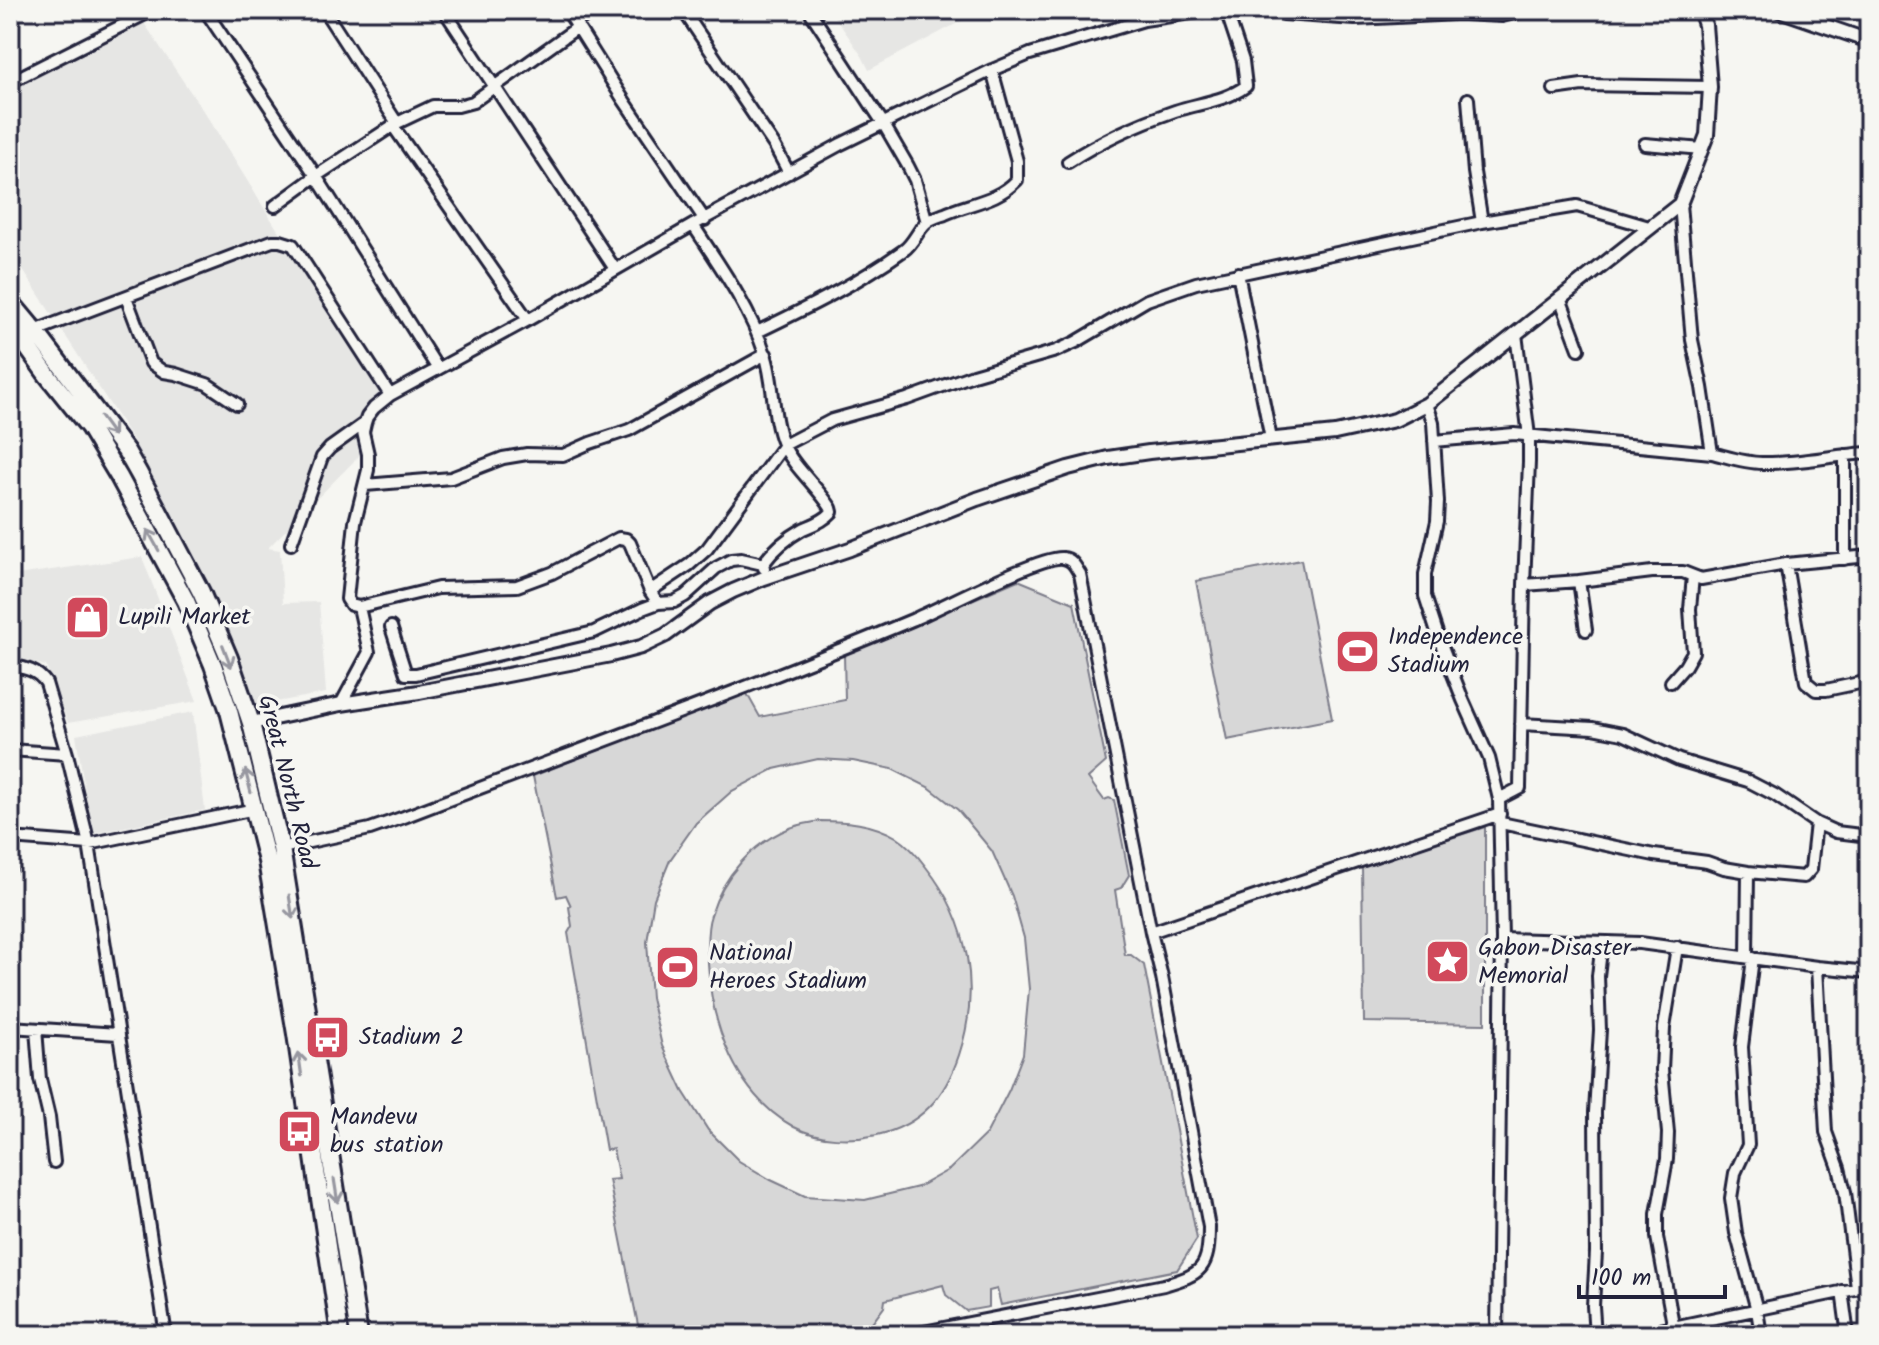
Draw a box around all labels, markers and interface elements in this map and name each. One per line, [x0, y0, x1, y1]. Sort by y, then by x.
one-way arrow [99, 414, 115, 436]
one-way arrow [144, 529, 160, 552]
shop icon: Lupili Market [63, 593, 111, 641]
place label: Lupili Market [118, 598, 251, 637]
place label: Independence Stadium [1388, 618, 1523, 685]
sports icon: Independence Stadium [1333, 627, 1381, 675]
one-way arrow [221, 643, 235, 667]
street label: Great North Road [246, 691, 328, 874]
one-way arrow [239, 768, 254, 794]
one-way arrow [284, 894, 299, 919]
place label: Gabon Disaster Memorial [1478, 929, 1633, 996]
place label: National Heroes Stadium [709, 934, 867, 1001]
place icon: Gabon Disaster Memorial [1423, 938, 1471, 986]
sports icon: National Heroes Stadium [654, 943, 702, 991]
bus stop icon: Stadium 2 [304, 1013, 352, 1061]
place label: Stadium 2 [359, 1018, 464, 1057]
one-way arrow [292, 1052, 307, 1077]
place label: Mandevu bus station [330, 1098, 443, 1165]
bus stop icon: Mandevu bus station [275, 1107, 323, 1155]
one-way arrow [330, 1178, 345, 1204]
scale bar [1579, 1249, 1725, 1299]
text: 100 m [1591, 1259, 1651, 1298]

